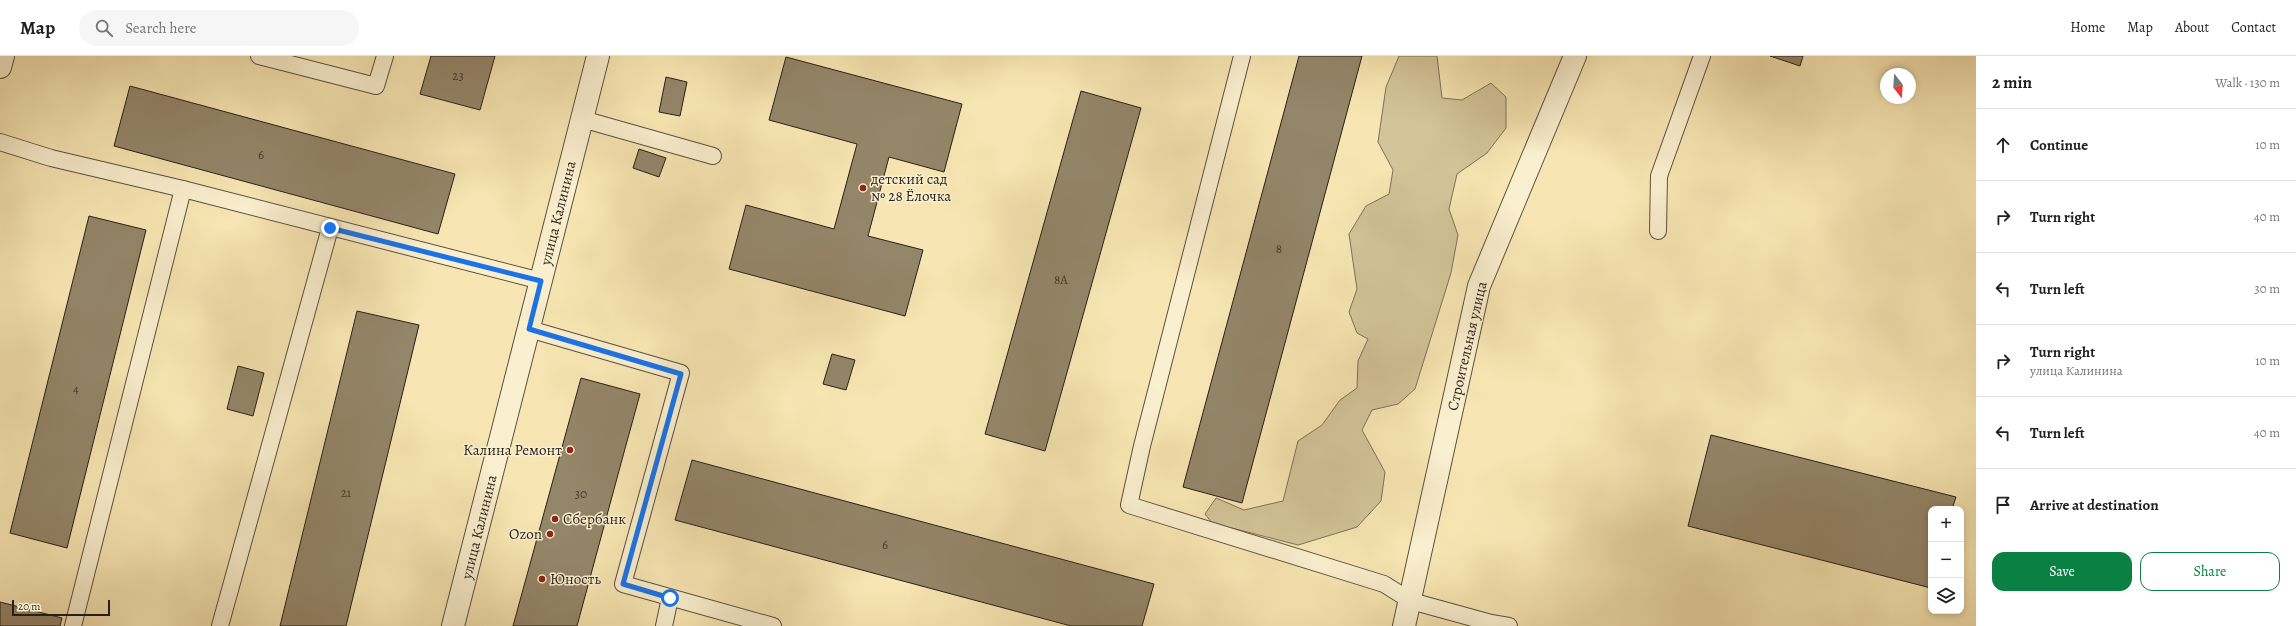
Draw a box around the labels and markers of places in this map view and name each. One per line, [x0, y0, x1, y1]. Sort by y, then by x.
place label: детский сад № 28 Ёлочка [870, 169, 951, 206]
marker: детский сад № 28 Ёлочка [858, 183, 868, 193]
place label: Калина Ремонт [463, 440, 562, 460]
marker: Калина Ремонт [565, 445, 575, 455]
place label: Сбербанк [563, 509, 626, 529]
marker: Сбербанк [550, 514, 560, 524]
place label: Ozon [509, 524, 542, 544]
marker: Ozon [545, 529, 555, 539]
place label: Юность [550, 569, 601, 589]
marker: Юность [537, 574, 547, 584]

